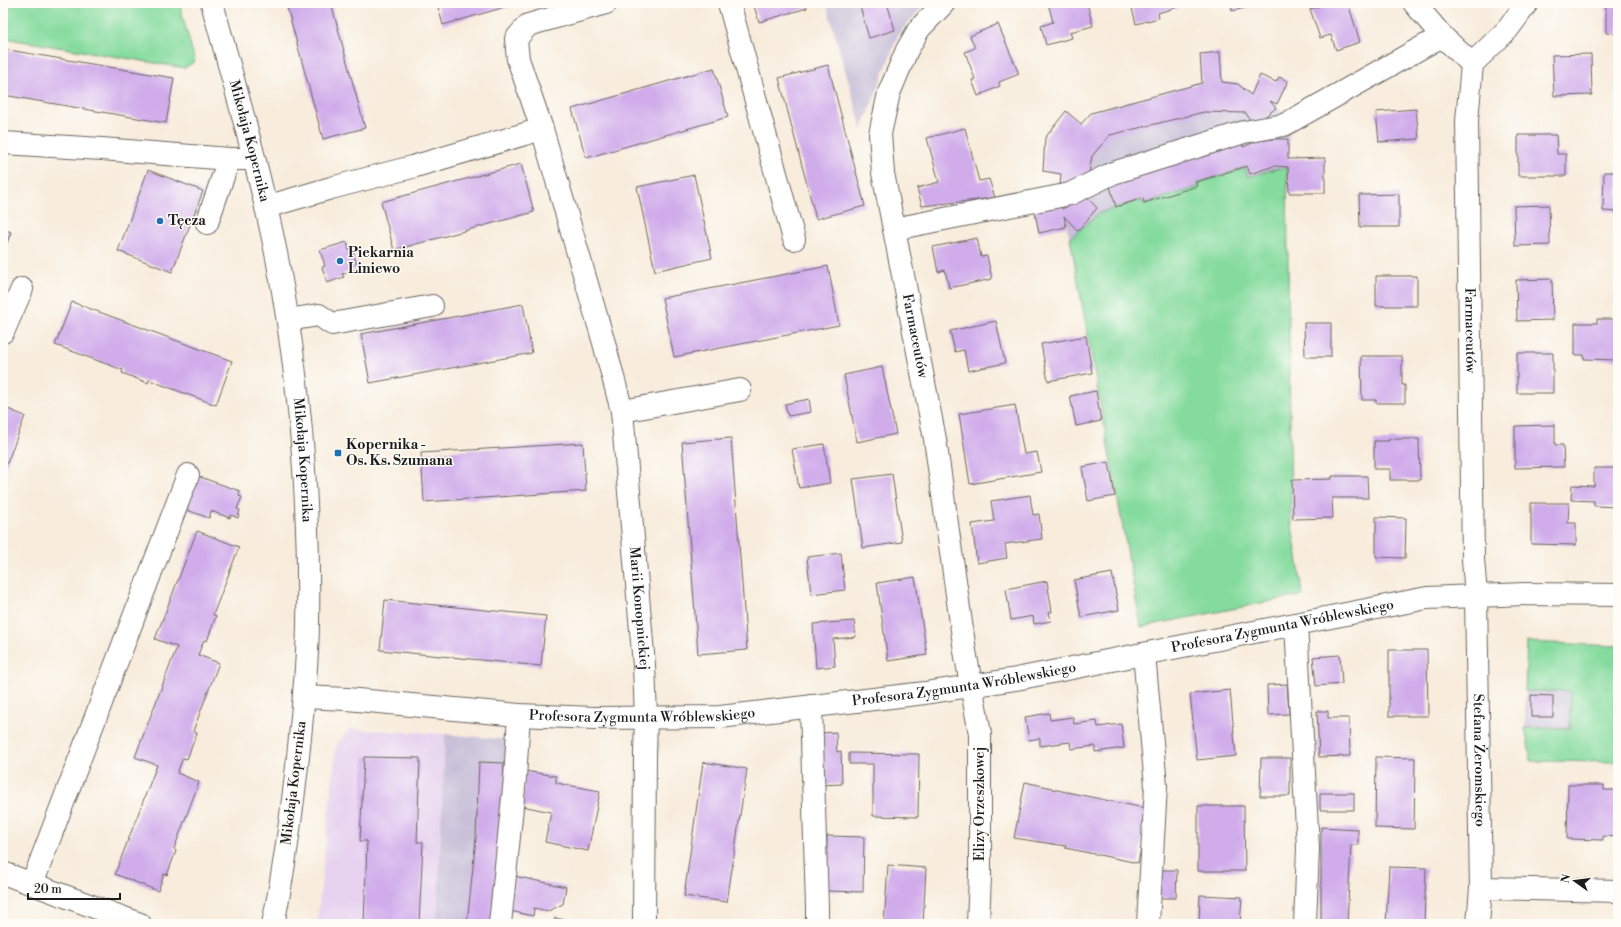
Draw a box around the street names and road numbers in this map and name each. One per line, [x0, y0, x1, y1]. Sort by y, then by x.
street label: Mikołaja Kopernika [225, 78, 274, 205]
street label: Farmaceutów [1460, 288, 1479, 374]
street label: Farmaceutów [898, 292, 932, 380]
street label: Mikołaja Kopernika [289, 397, 316, 524]
street label: Marii Konopnickiej [625, 546, 653, 671]
street label: Profesora Zygmunta Wróblewskiego [1170, 596, 1396, 657]
street label: Profesora Zygmunta Wróblewskiego [851, 658, 1078, 710]
street label: Stefana Żeromskiego [1469, 694, 1490, 827]
street label: Profesora Zygmunta Wróblewskiego [529, 704, 756, 727]
street label: Mikołaja Kopernika [277, 719, 311, 846]
street label: Elizy Orzeszkowej [971, 747, 989, 861]

